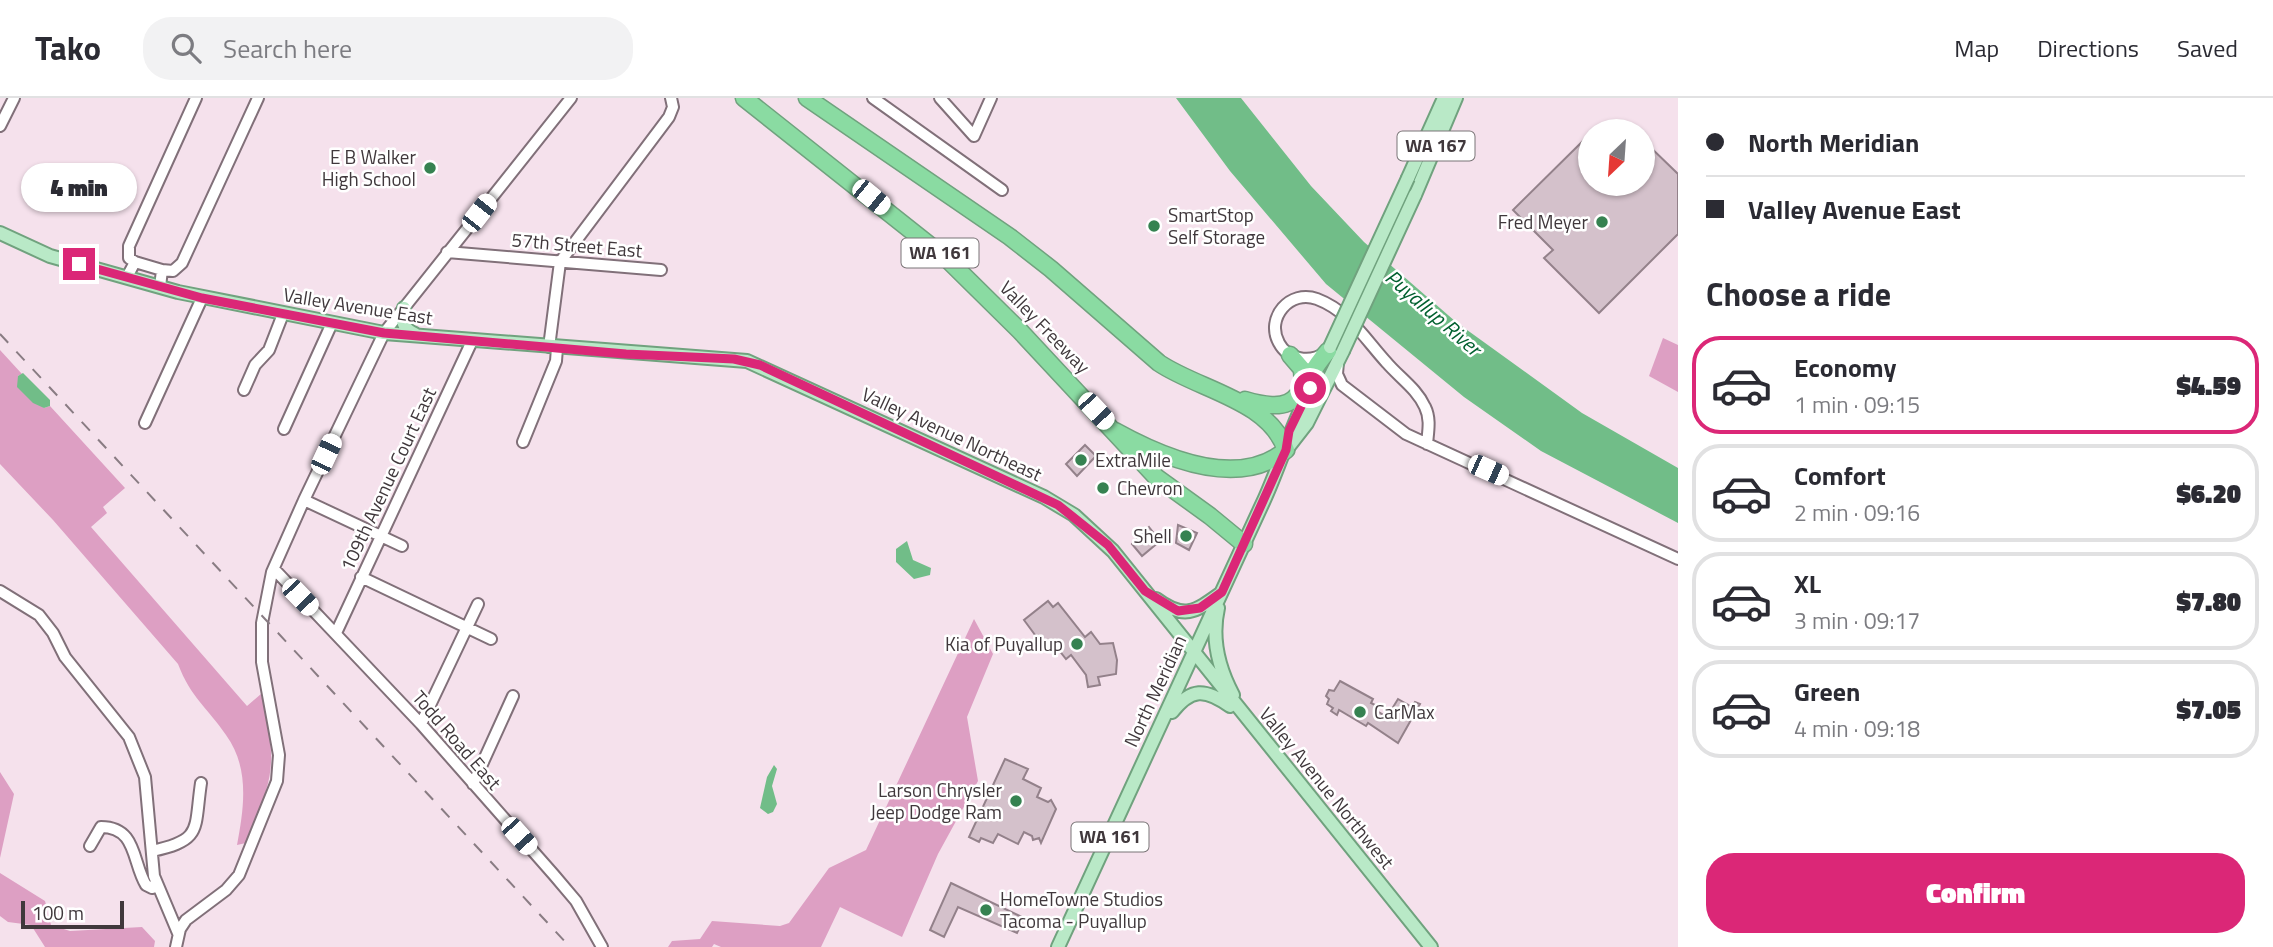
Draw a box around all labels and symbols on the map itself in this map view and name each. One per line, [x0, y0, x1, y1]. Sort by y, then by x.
north arrow [1578, 119, 1656, 196]
road number: WA 167 [1398, 131, 1474, 160]
place label: E B Walker High School [322, 142, 416, 193]
marker: E B Walker High School [422, 160, 438, 176]
callout: 4 min [21, 162, 137, 212]
car [849, 176, 894, 218]
car [458, 190, 501, 236]
place label: SmartStop Self Storage [1168, 200, 1265, 251]
place label: Fred Meyer [1498, 207, 1588, 236]
marker: Fred Meyer [1594, 214, 1610, 230]
marker: SmartStop Self Storage [1146, 218, 1162, 234]
street label: 57th Street East [511, 224, 644, 265]
road number: WA 161 [902, 238, 978, 268]
route end [63, 248, 95, 280]
water label: Puyallup River [1379, 261, 1490, 365]
street label: Valley Freeway [993, 274, 1097, 380]
street label: Valley Avenue East [281, 279, 435, 332]
route start [1294, 372, 1326, 404]
street label: Valley Avenue Northeast [857, 379, 1047, 488]
street label: 109th Avenue Court East [332, 382, 443, 575]
car [1074, 388, 1119, 434]
car [308, 431, 345, 477]
place label: ExtraMile [1095, 445, 1171, 474]
marker: ExtraMile [1073, 452, 1089, 468]
car [1465, 452, 1512, 488]
place label: Chevron [1117, 473, 1183, 502]
marker: Chevron [1095, 480, 1111, 496]
place label: Shell [1133, 521, 1172, 550]
marker: Shell [1178, 528, 1194, 544]
car [278, 575, 323, 619]
place label: Kia of Puyallup [945, 629, 1063, 658]
street label: North Meridian [1116, 630, 1193, 752]
marker: Kia of Puyallup [1069, 636, 1085, 652]
street label: Todd Road East [406, 684, 509, 796]
place label: CarMax [1374, 697, 1435, 726]
street label: Valley Avenue Northwest [1253, 701, 1402, 875]
marker: CarMax [1352, 704, 1368, 720]
place label: Larson Chrysler Jeep Dodge Ram [870, 775, 1002, 826]
marker: Larson Chrysler Jeep Dodge Ram [1008, 793, 1024, 809]
car [498, 813, 541, 859]
road number: WA 161 [1072, 822, 1148, 852]
place label: HomeTowne Studios Tacoma - Puyallup [1000, 884, 1163, 935]
scale bar [21, 898, 124, 930]
marker: HomeTowne Studios Tacoma - Puyallup [978, 902, 994, 918]

